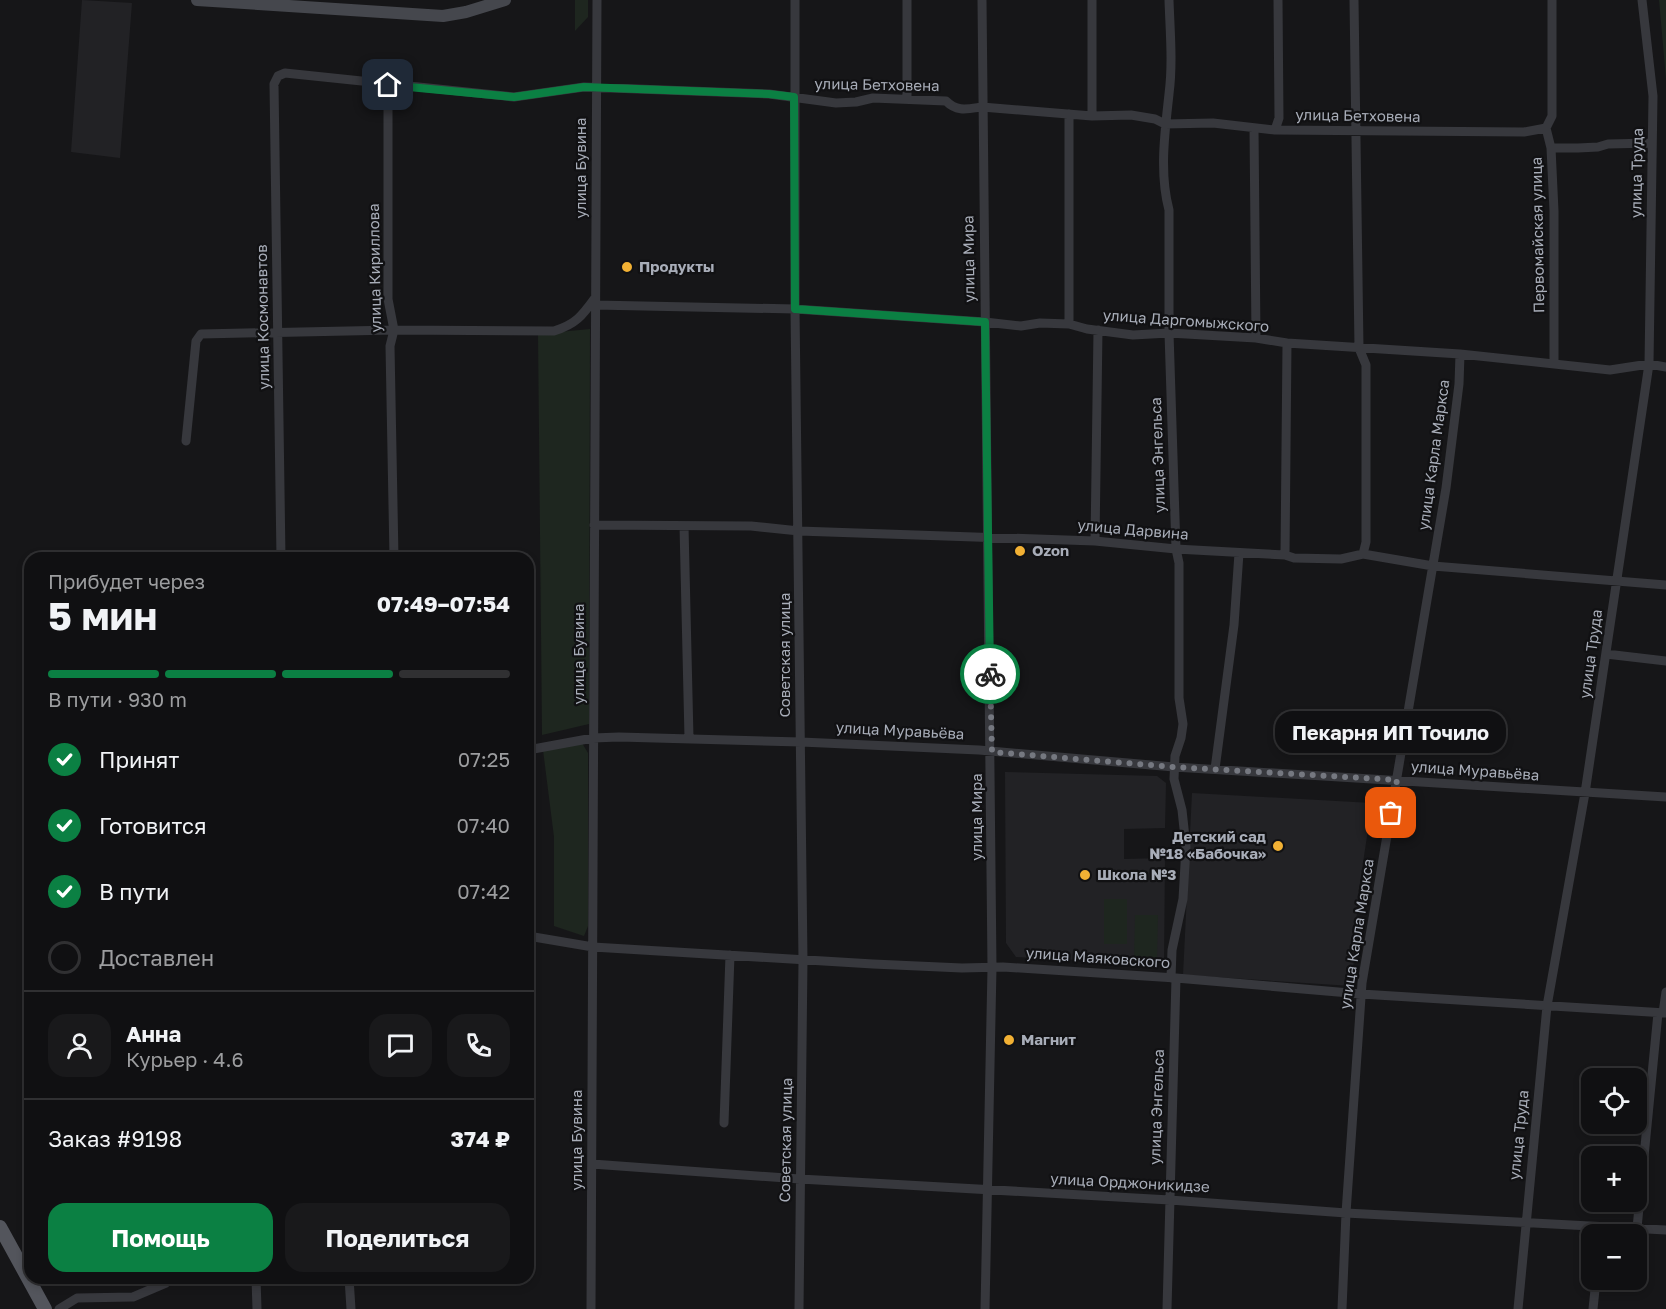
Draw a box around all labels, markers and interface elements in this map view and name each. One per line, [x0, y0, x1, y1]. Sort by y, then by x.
pin [362, 59, 413, 110]
icon: home [371, 68, 404, 101]
street label: улица Бетховена [814, 74, 940, 94]
street label: улица Бетховена [1295, 105, 1421, 125]
street label: улица Бувина [571, 118, 589, 218]
street label: улица Труда [1626, 128, 1646, 218]
street label: Первомайская улица [1527, 157, 1547, 313]
street label: улица Кириллова [364, 203, 384, 333]
street label: улица Мира [958, 215, 978, 303]
street label: улица Космонавтов [252, 244, 272, 390]
place label: Продукты [639, 257, 714, 275]
marker: Продукты [620, 260, 634, 274]
street label: улица Даргомыжского [1102, 305, 1270, 335]
street label: улица Карла Маркса [1414, 378, 1453, 531]
street label: улица Энгельса [1146, 397, 1168, 513]
street label: улица Дарвина [1077, 515, 1189, 543]
place label: Ozon [1032, 541, 1069, 559]
marker: Ozon [1013, 544, 1027, 558]
text: Прибудет через [48, 569, 205, 593]
text: 07:49–07:54 [377, 590, 510, 617]
text: 5 мин [48, 592, 157, 639]
street label: Советская улица [775, 593, 793, 717]
street label: улица Бувина [569, 604, 587, 704]
street label: улица Труда [1575, 608, 1605, 700]
courier [960, 644, 1020, 704]
icon: bike [974, 658, 1007, 691]
text: В пути · 930 m [48, 687, 187, 711]
callout: Пекарня ИП Точило [1276, 711, 1506, 753]
street label: улица Муравьёва [835, 718, 965, 742]
text: Пекарня ИП Точило [1292, 720, 1489, 744]
icon: check [48, 743, 81, 776]
text: Принят [99, 746, 179, 773]
text: 07:25 [458, 747, 510, 771]
street label: улица Муравьёва [1410, 757, 1540, 783]
street label: улица Мира [967, 773, 985, 861]
pin [1365, 787, 1416, 838]
icon: bag [1374, 796, 1407, 829]
icon: check [48, 809, 81, 842]
text: Готовится [99, 812, 207, 839]
text: 07:40 [456, 813, 510, 837]
place label: Детский сад №18 «Бабочка» [1149, 827, 1267, 862]
marker: Детский сад №18 «Бабочка» [1271, 839, 1285, 853]
street label: улица Карла Маркса [1335, 857, 1377, 1010]
place label: Школа №3 [1097, 865, 1176, 883]
marker: Школа №3 [1078, 868, 1092, 882]
icon: check [48, 875, 81, 908]
text: В пути [99, 878, 169, 905]
text: 07:42 [457, 879, 510, 903]
street label: улица Маяковского [1025, 943, 1171, 971]
text: Доставлен [99, 944, 214, 971]
button: person [48, 1014, 111, 1077]
button: chat [369, 1014, 432, 1077]
button: phone [447, 1014, 510, 1077]
text: Анна [126, 1020, 181, 1047]
place label: Магнит [1021, 1030, 1076, 1048]
marker: Магнит [1002, 1033, 1016, 1047]
text: Курьер · 4.6 [126, 1047, 244, 1071]
street label: улица Энгельса [1145, 1049, 1167, 1165]
map controls [1581, 1068, 1647, 1290]
button: locate [1581, 1068, 1647, 1134]
street label: Советская улица [775, 1077, 795, 1203]
street label: улица Труда [1504, 1089, 1532, 1181]
street label: улица Бувина [567, 1090, 585, 1190]
text: Заказ #9198 [48, 1125, 182, 1152]
text: 374 ₽ [450, 1125, 510, 1152]
button: + [1581, 1146, 1647, 1212]
street label: улица Орджоникидзе [1050, 1169, 1210, 1195]
button: Помощь [48, 1203, 273, 1272]
button: Поделиться [285, 1203, 510, 1272]
button: − [1581, 1224, 1647, 1290]

